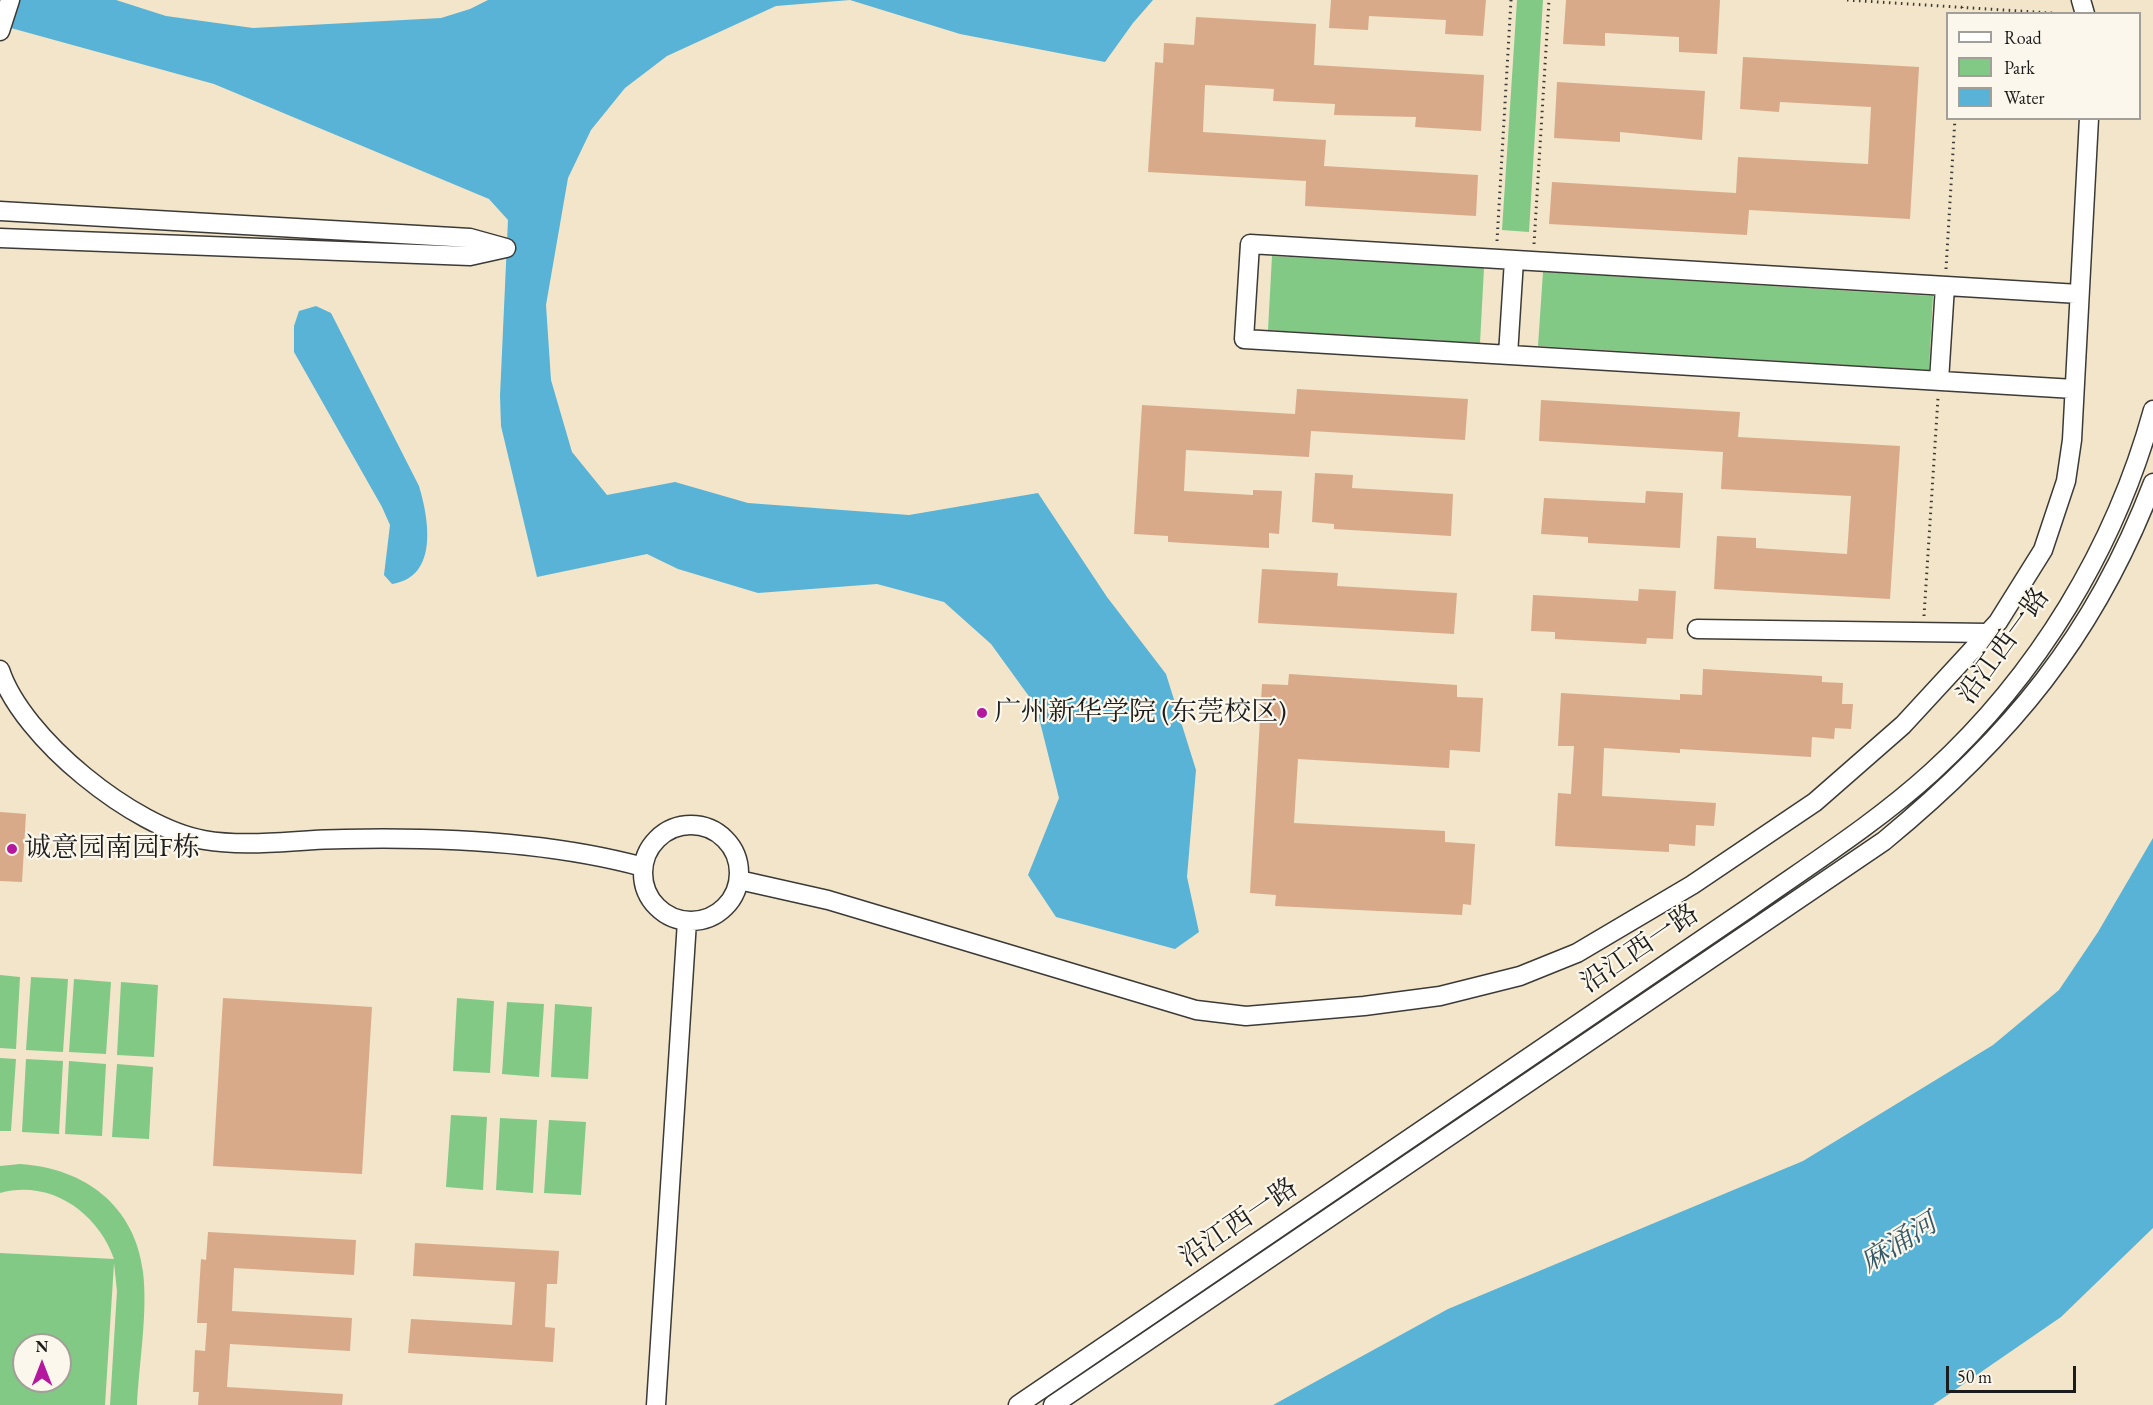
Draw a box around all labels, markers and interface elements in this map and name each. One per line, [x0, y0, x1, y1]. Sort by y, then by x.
legend [1946, 12, 2141, 120]
text: Road [2004, 26, 2042, 49]
text: Park [2004, 56, 2035, 79]
text: Water [2004, 86, 2045, 109]
street label: 沿江西一路 [1951, 582, 2057, 710]
place label: 广州新华学院 (东莞校区) [994, 697, 1286, 729]
marker: 广州新华学院 (东莞校区) [975, 706, 989, 720]
place label: 诚意园南园F栋 [24, 833, 200, 865]
marker: 诚意园南园F栋 [5, 842, 19, 856]
street label: 沿江西一路 [1575, 898, 1705, 1000]
street label: 沿江西一路 [1174, 1172, 1304, 1274]
water label: 麻涌河 [1854, 1207, 1944, 1281]
north arrow [12, 1333, 72, 1393]
text: N [36, 1336, 48, 1357]
scale bar [1949, 1354, 2080, 1392]
text: 50 m [1957, 1365, 1992, 1388]

